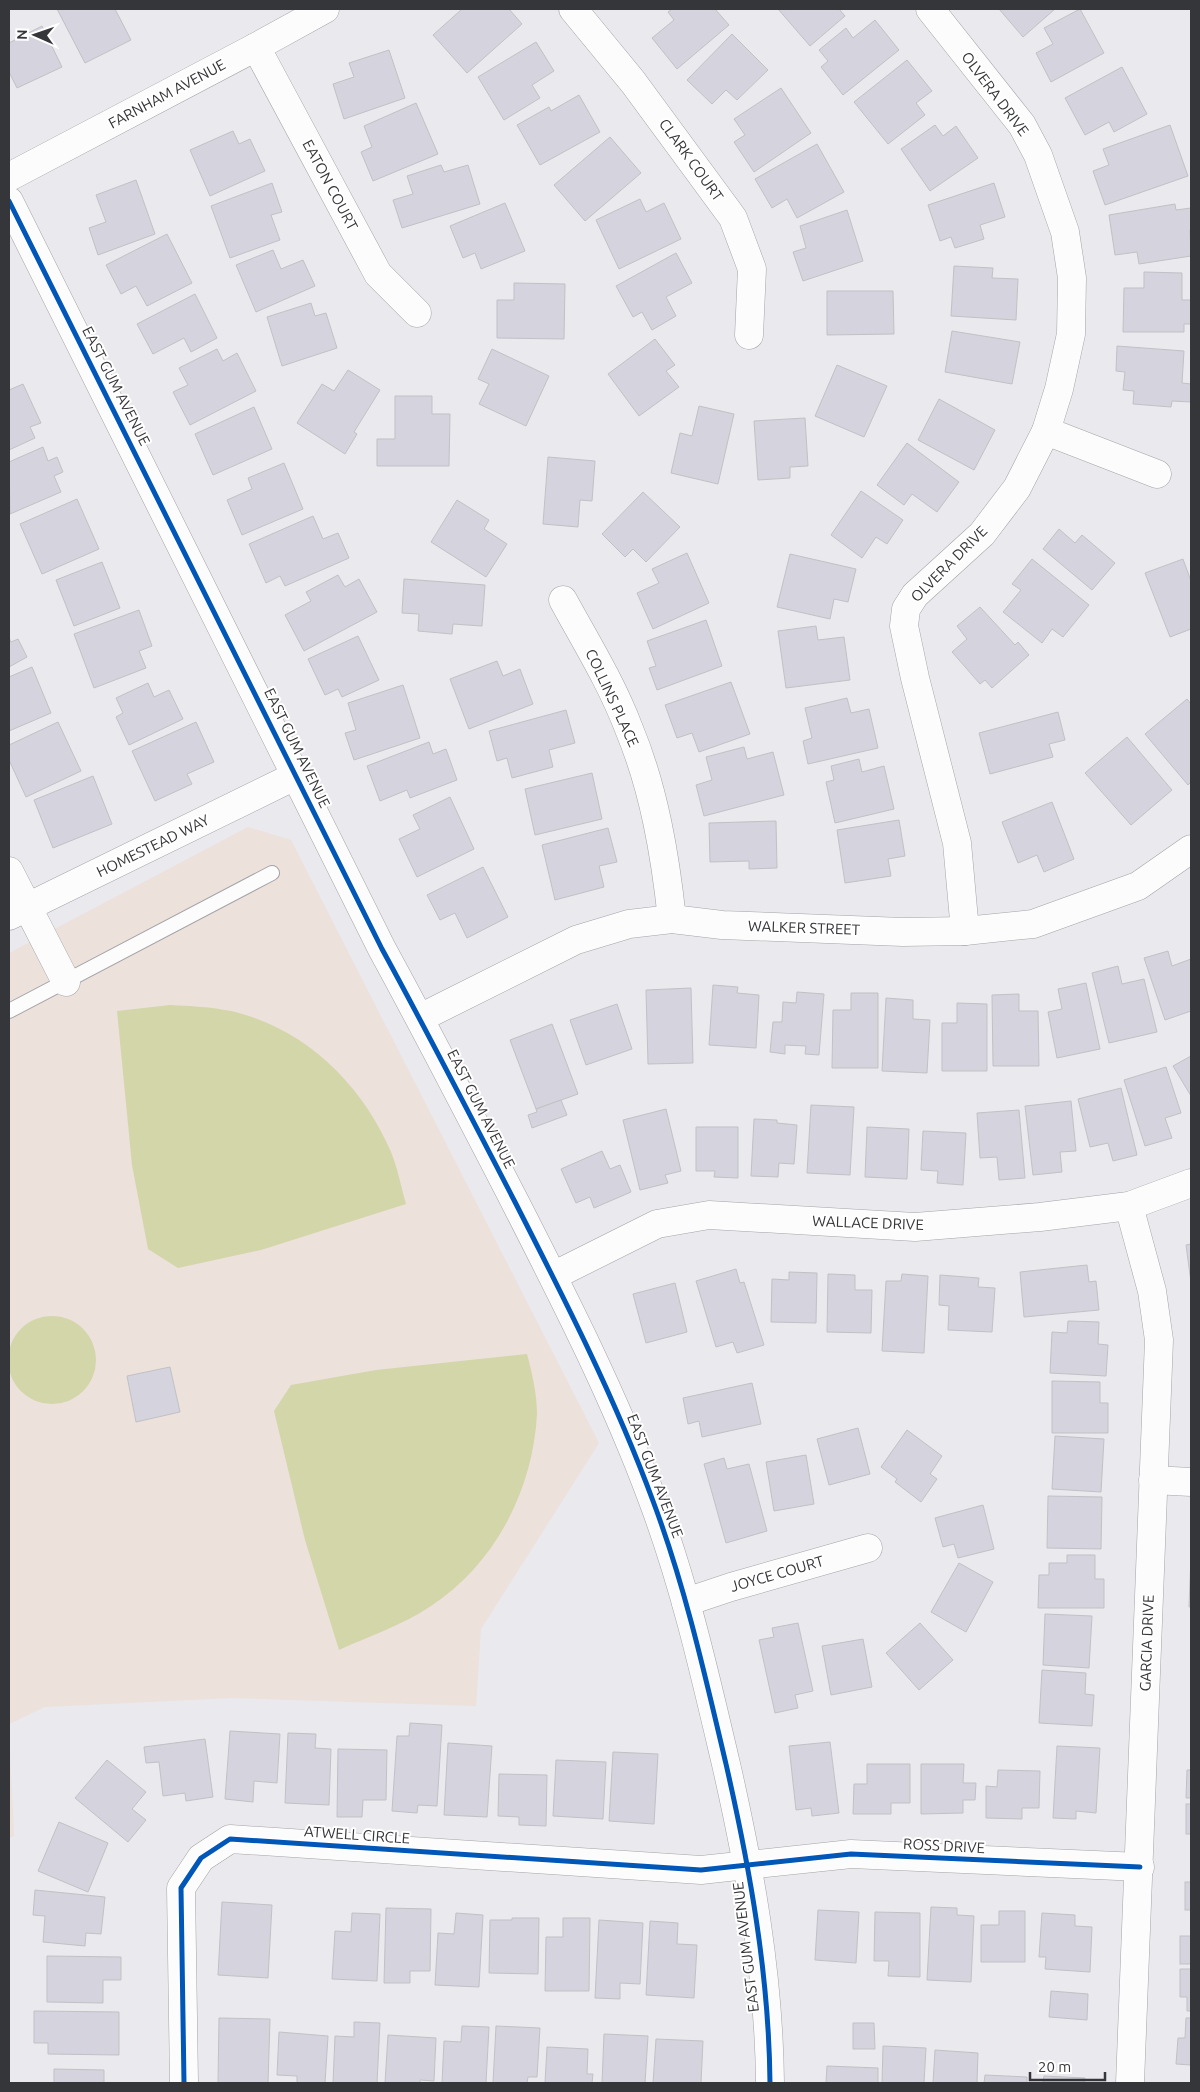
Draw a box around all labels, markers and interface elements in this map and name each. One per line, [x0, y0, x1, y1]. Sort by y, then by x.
north arrow [10, 10, 60, 60]
text: N [14, 29, 30, 40]
street label: OLVERA DRIVE [958, 48, 1032, 139]
street label: FARNHAM AVENUE [105, 56, 228, 132]
street label: CLARK COURT [656, 115, 727, 205]
street label: EATON COURT [299, 137, 362, 233]
street label: EAST GUM AVENUE [79, 323, 154, 448]
street label: OLVERA DRIVE [907, 522, 990, 605]
street label: COLLINS PLACE [582, 646, 643, 749]
street label: EAST GUM AVENUE [261, 685, 334, 810]
street label: HOMESTEAD WAY [94, 811, 212, 880]
street label: WALKER STREET [748, 917, 861, 938]
street label: EAST GUM AVENUE [444, 1046, 519, 1171]
street label: WALLACE DRIVE [812, 1212, 924, 1233]
street label: EAST GUM AVENUE [624, 1412, 687, 1540]
street label: JOYCE COURT [728, 1552, 826, 1595]
street label: GARCIA DRIVE [1136, 1594, 1157, 1692]
street label: ATWELL CIRCLE [304, 1822, 411, 1847]
street label: ROSS DRIVE [903, 1835, 985, 1856]
street label: EAST GUM AVENUE [729, 1881, 762, 2013]
scale bar [1030, 2050, 1105, 2082]
text: 20 m [1038, 2058, 1071, 2075]

